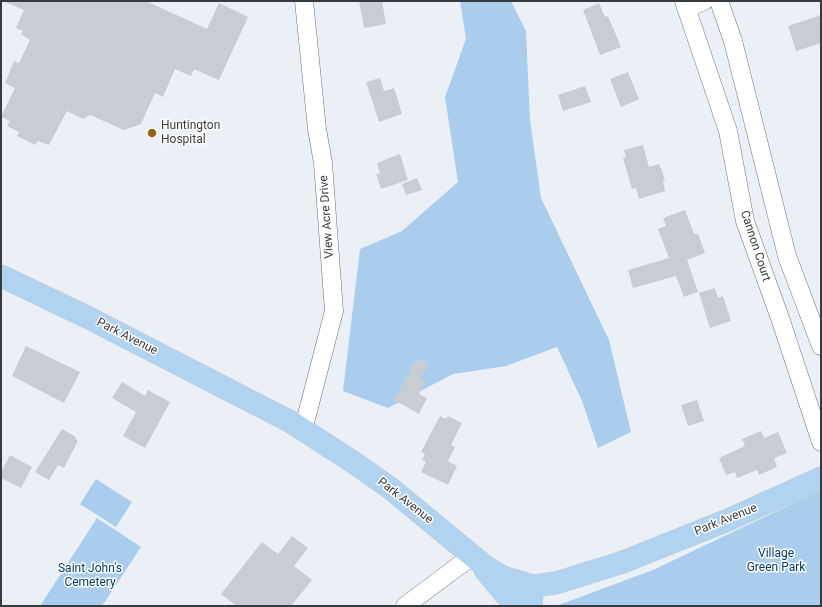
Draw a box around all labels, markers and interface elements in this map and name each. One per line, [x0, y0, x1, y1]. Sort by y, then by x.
place label: Huntington Hospital [161, 119, 220, 147]
marker: Huntington Hospital [146, 127, 158, 139]
street label: View Acre Drive [317, 175, 337, 259]
street label: Cannon Court [737, 209, 773, 283]
street label: Park Avenue [94, 316, 160, 358]
street label: Park Avenue [374, 475, 436, 527]
street label: Park Avenue [693, 501, 759, 539]
park label: Village Green Park [747, 547, 805, 575]
park label: Saint John's Cemetery [58, 562, 122, 590]

